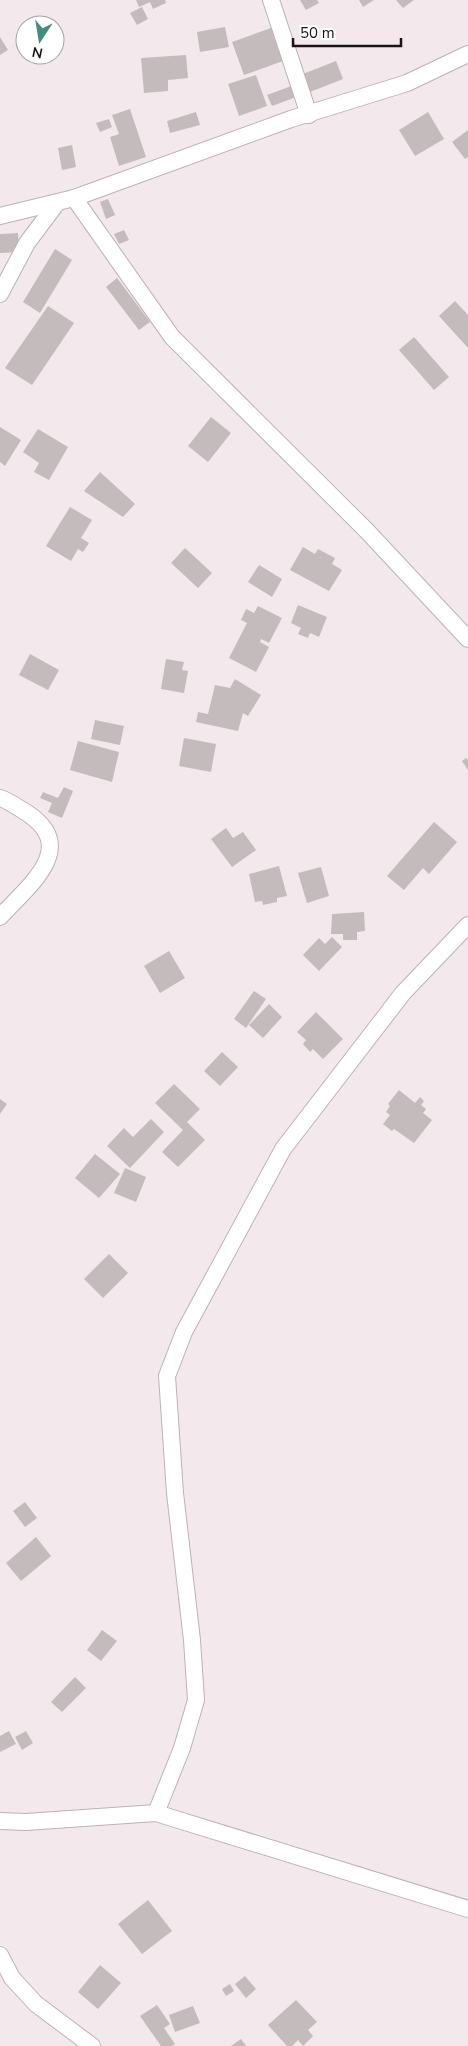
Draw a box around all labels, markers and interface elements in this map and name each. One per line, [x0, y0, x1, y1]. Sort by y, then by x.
north arrow [15, 15, 65, 65]
scale bar [293, 15, 400, 47]
text: 50 m [300, 23, 335, 43]
text: N [30, 42, 45, 63]

